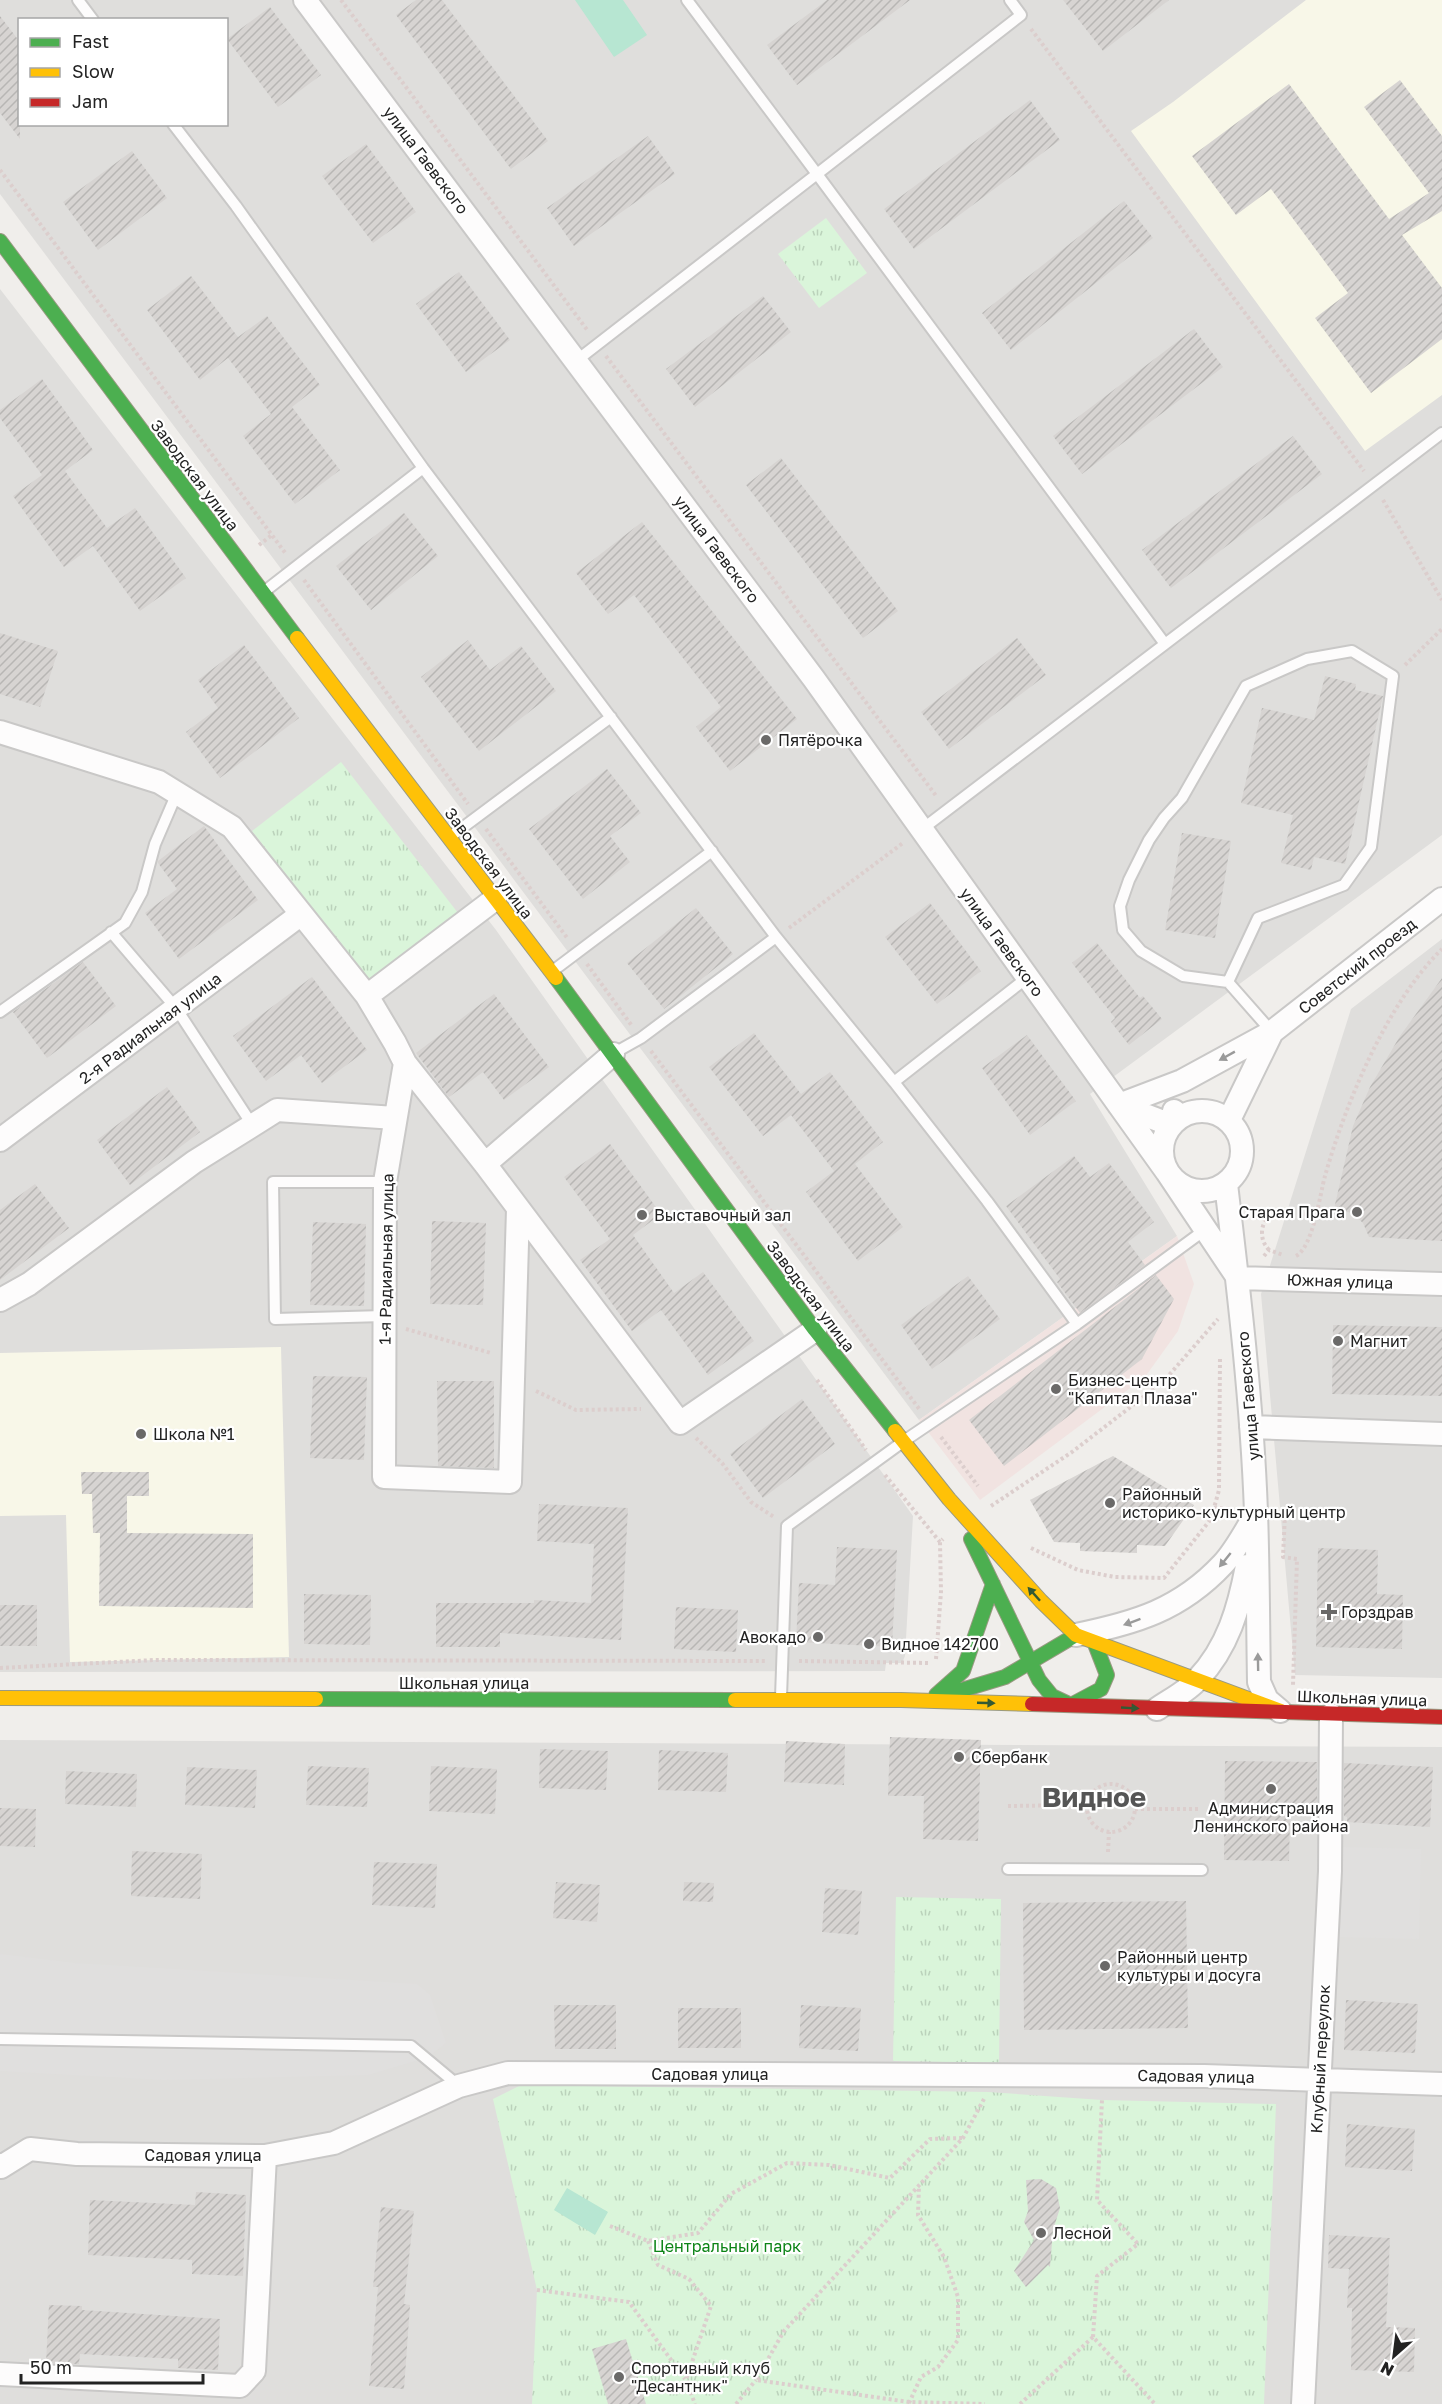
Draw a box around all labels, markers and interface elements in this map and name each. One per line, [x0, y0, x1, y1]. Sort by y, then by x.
legend [18, 18, 228, 126]
text: Fast [72, 30, 109, 52]
text: Slow [72, 60, 115, 82]
text: Jam [72, 90, 108, 112]
street label: улица Гаевского [379, 102, 473, 218]
street label: Заводская улица [147, 415, 243, 535]
street label: улица Гаевского [670, 491, 764, 607]
place label: Пятёрочка [778, 730, 862, 750]
marker: Пятёрочка [759, 733, 773, 747]
street label: Заводская улица [441, 803, 537, 923]
street label: улица Гаевского [956, 884, 1048, 1000]
street label: Советский проезд [1294, 914, 1420, 1018]
street label: 2-я Радиальная улица [75, 968, 225, 1088]
one-way arrow [1218, 1051, 1235, 1061]
street label: 1-я Радиальная улица [375, 1173, 397, 1345]
place label: Старая Прага [1239, 1202, 1345, 1222]
place label: Выставочный зал [654, 1205, 791, 1225]
marker: Старая Прага [1350, 1205, 1364, 1219]
marker: Выставочный зал [635, 1208, 649, 1222]
street label: Заводская улица [763, 1236, 859, 1356]
street label: Южная улица [1286, 1269, 1394, 1293]
street label: улица Гаевского [1232, 1331, 1264, 1461]
place label: Магнит [1350, 1331, 1408, 1351]
marker: Магнит [1331, 1334, 1345, 1348]
place label: Бизнес-центр "Капитал Плаза" [1068, 1370, 1198, 1408]
marker: Бизнес-центр "Капитал Плаза" [1049, 1382, 1063, 1396]
place label: Школа №1 [153, 1424, 235, 1444]
marker: Школа №1 [134, 1427, 148, 1441]
place label: Районный историко-культурный центр [1122, 1484, 1346, 1522]
marker: Районный историко-культурный центр [1103, 1496, 1117, 1510]
one-way arrow [1218, 1552, 1231, 1568]
one-way arrow [1028, 1587, 1041, 1602]
place label: Горздрав [1341, 1602, 1414, 1622]
marker: Горздрав [1322, 1605, 1336, 1619]
one-way arrow [1123, 1617, 1141, 1627]
place label: Авокадо [739, 1627, 806, 1647]
marker: Авокадо [811, 1630, 825, 1644]
place label: Видное 142700 [881, 1634, 999, 1654]
marker: Видное 142700 [862, 1637, 876, 1651]
one-way arrow [1254, 1652, 1263, 1671]
street label: Школьная улица [399, 1673, 529, 1693]
street label: Школьная улица [1296, 1686, 1428, 1710]
one-way arrow [977, 1698, 996, 1707]
one-way arrow [1120, 1703, 1139, 1712]
place label: Сбербанк [971, 1747, 1048, 1767]
marker: Сбербанк [952, 1750, 966, 1764]
district label: Видное [1042, 1780, 1146, 1813]
marker: Администрация Ленинского района [1264, 1782, 1278, 1796]
place label: Администрация Ленинского района [1193, 1798, 1349, 1836]
place label: Районный центр культуры и досуга [1117, 1947, 1261, 1985]
marker: Районный центр культуры и досуга [1098, 1959, 1112, 1973]
street label: Клубный переулок [1306, 1984, 1334, 2134]
street label: Садовая улица [651, 2064, 769, 2084]
street label: Садовая улица [1137, 2065, 1255, 2087]
street label: Садовая улица [144, 2145, 262, 2165]
place label: Лесной [1053, 2223, 1112, 2243]
marker: Лесной [1034, 2226, 1048, 2240]
park label: Центральный парк [653, 2236, 801, 2256]
north arrow [1364, 2326, 1424, 2386]
scale bar [21, 2347, 202, 2385]
text: 50 m [30, 2356, 72, 2378]
place label: Спортивный клуб "Десантник" [631, 2358, 770, 2396]
text: N [1377, 2358, 1397, 2381]
marker: Спортивный клуб "Десантник" [612, 2370, 626, 2384]

